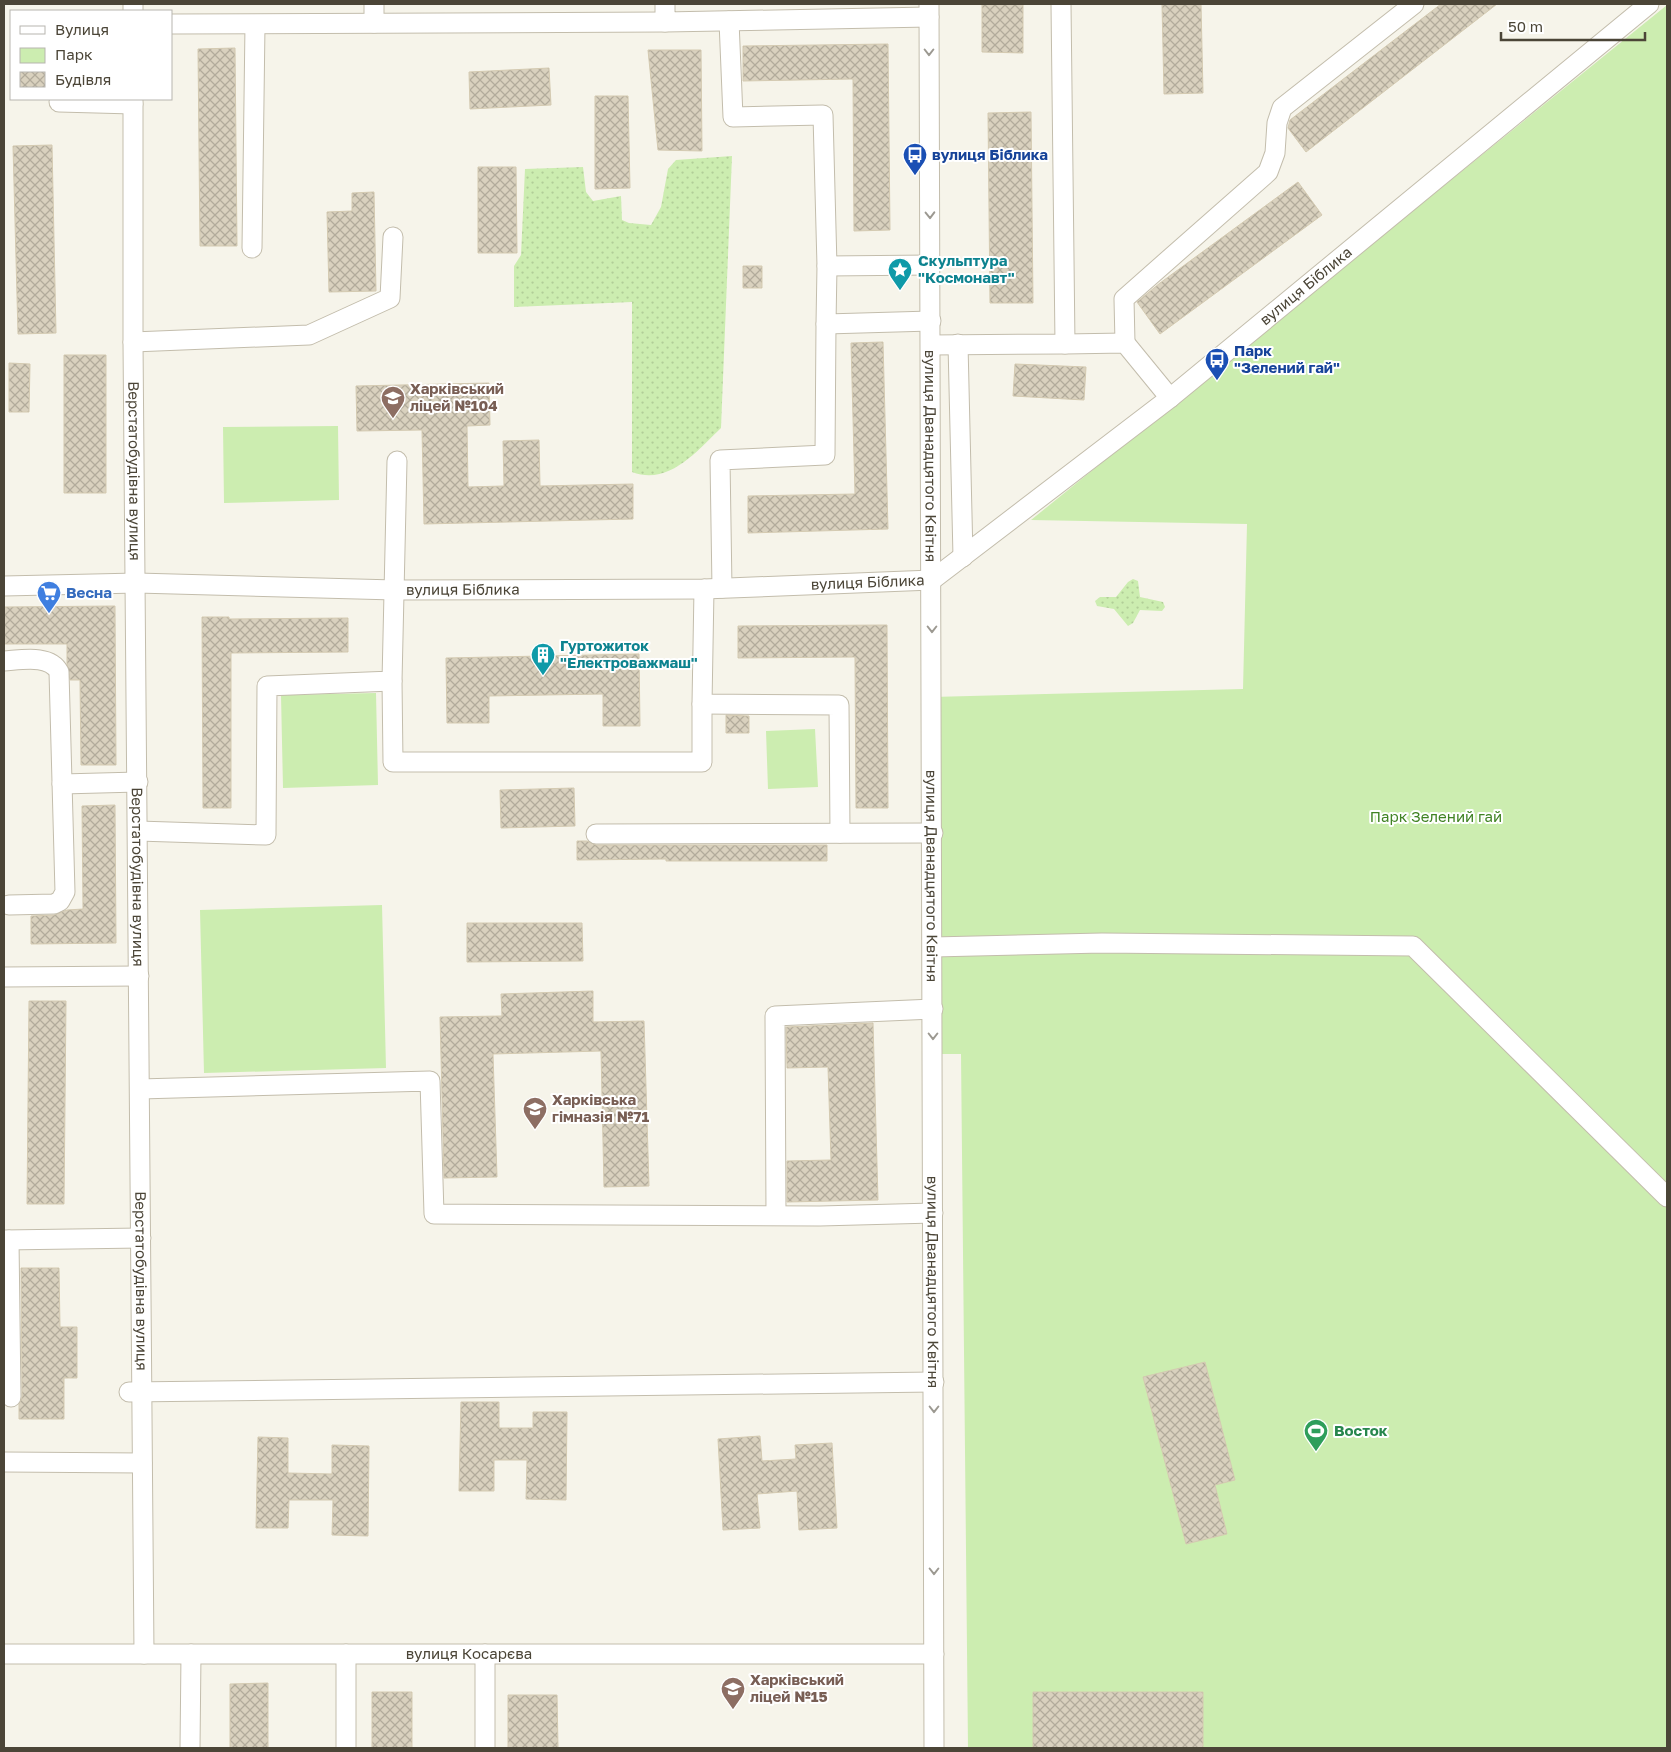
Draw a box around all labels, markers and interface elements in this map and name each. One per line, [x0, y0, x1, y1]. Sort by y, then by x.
legend [10, 10, 172, 100]
scale bar [1501, 10, 1645, 42]
text: 50 m [1508, 17, 1543, 35]
text: Вулиця [55, 20, 109, 38]
text: Парк [55, 45, 93, 63]
one-way arrow [924, 49, 934, 57]
text: Будівля [55, 70, 111, 88]
bus stop icon: вулиця Біблика [902, 142, 928, 176]
place label: вулиця Біблика [932, 145, 1048, 163]
one-way arrow [925, 212, 935, 219]
street label: вулиця Біблика [1256, 242, 1355, 328]
place label: Скульптура "Космонавт" [918, 251, 1015, 286]
place icon: Скульптура "Космонавт" [887, 257, 913, 291]
place label: Парк "Зелений гай" [1234, 341, 1340, 376]
bus stop icon: Парк "Зелений гай" [1204, 347, 1230, 381]
street label: вулиця Дванадцятого Квітня [922, 350, 941, 562]
place label: Харківський ліцей №104 [410, 379, 504, 414]
street label: Верстатобудівна вулиця [125, 381, 145, 561]
school or university icon: Харківський ліцей №104 [380, 385, 406, 419]
street label: вулиця Біблика [811, 570, 925, 593]
supermarket icon: Весна [36, 580, 62, 614]
street label: вулиця Біблика [406, 580, 520, 598]
place label: Весна [66, 583, 112, 601]
one-way arrow [927, 626, 937, 633]
place label: Гуртожиток "Електроважмаш" [560, 636, 698, 671]
building icon: Гуртожиток "Електроважмаш" [530, 642, 556, 676]
street label: вулиця Дванадцятого Квітня [923, 770, 942, 982]
street label: Верстатобудівна вулиця [129, 787, 148, 967]
park label: Парк Зелений гай [1370, 807, 1502, 825]
one-way arrow [928, 1033, 938, 1041]
place label: Харківська гімназія №71 [552, 1090, 649, 1125]
school or university icon: Харківська гімназія №71 [522, 1096, 548, 1130]
street label: вулиця Дванадцятого Квітня [924, 1176, 943, 1388]
street label: Верстатобудівна вулиця [132, 1191, 152, 1371]
one-way arrow [929, 1406, 939, 1413]
sports icon: Восток [1303, 1418, 1329, 1452]
place label: Восток [1334, 1421, 1388, 1439]
one-way arrow [929, 1568, 939, 1576]
street label: вулиця Косарєва [406, 1644, 532, 1662]
place label: Харківський ліцей №15 [750, 1670, 844, 1705]
school or university icon: Харківський ліцей №15 [720, 1676, 746, 1710]

